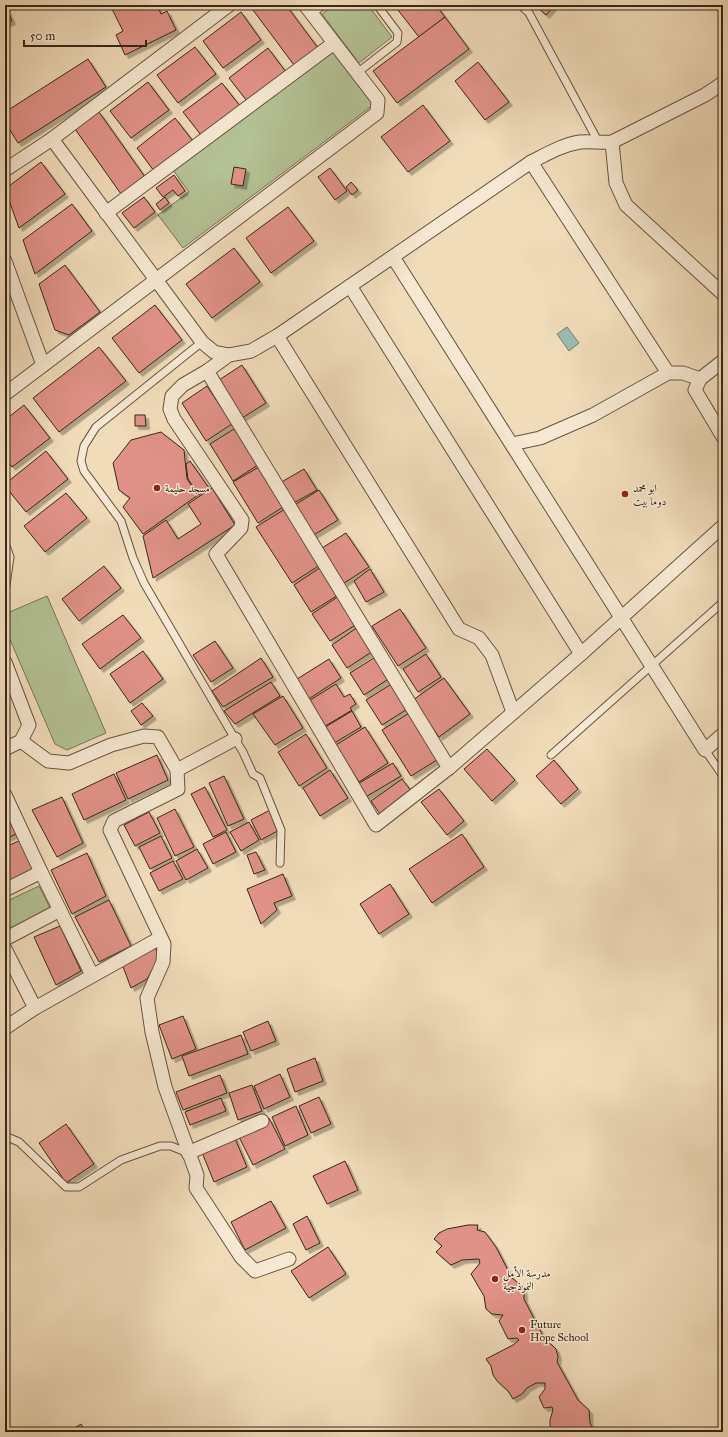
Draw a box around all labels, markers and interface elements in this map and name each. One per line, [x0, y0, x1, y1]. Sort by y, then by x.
scale bar [24, 22, 146, 48]
text: 50 m [30, 29, 55, 43]
place label: مسجد حليمة [165, 482, 210, 495]
place label: ابو محمد دوما بيت [633, 482, 667, 508]
marker: مسجد حليمة [152, 483, 162, 493]
marker: ابو محمد دوما بيت [620, 489, 630, 499]
place label: مدرسة الأمل النموذجية [503, 1265, 550, 1293]
marker: مدرسة الأمل النموذجية [490, 1274, 500, 1284]
place label: Future Hope School [530, 1318, 589, 1344]
marker: Future Hope School [517, 1325, 527, 1335]

